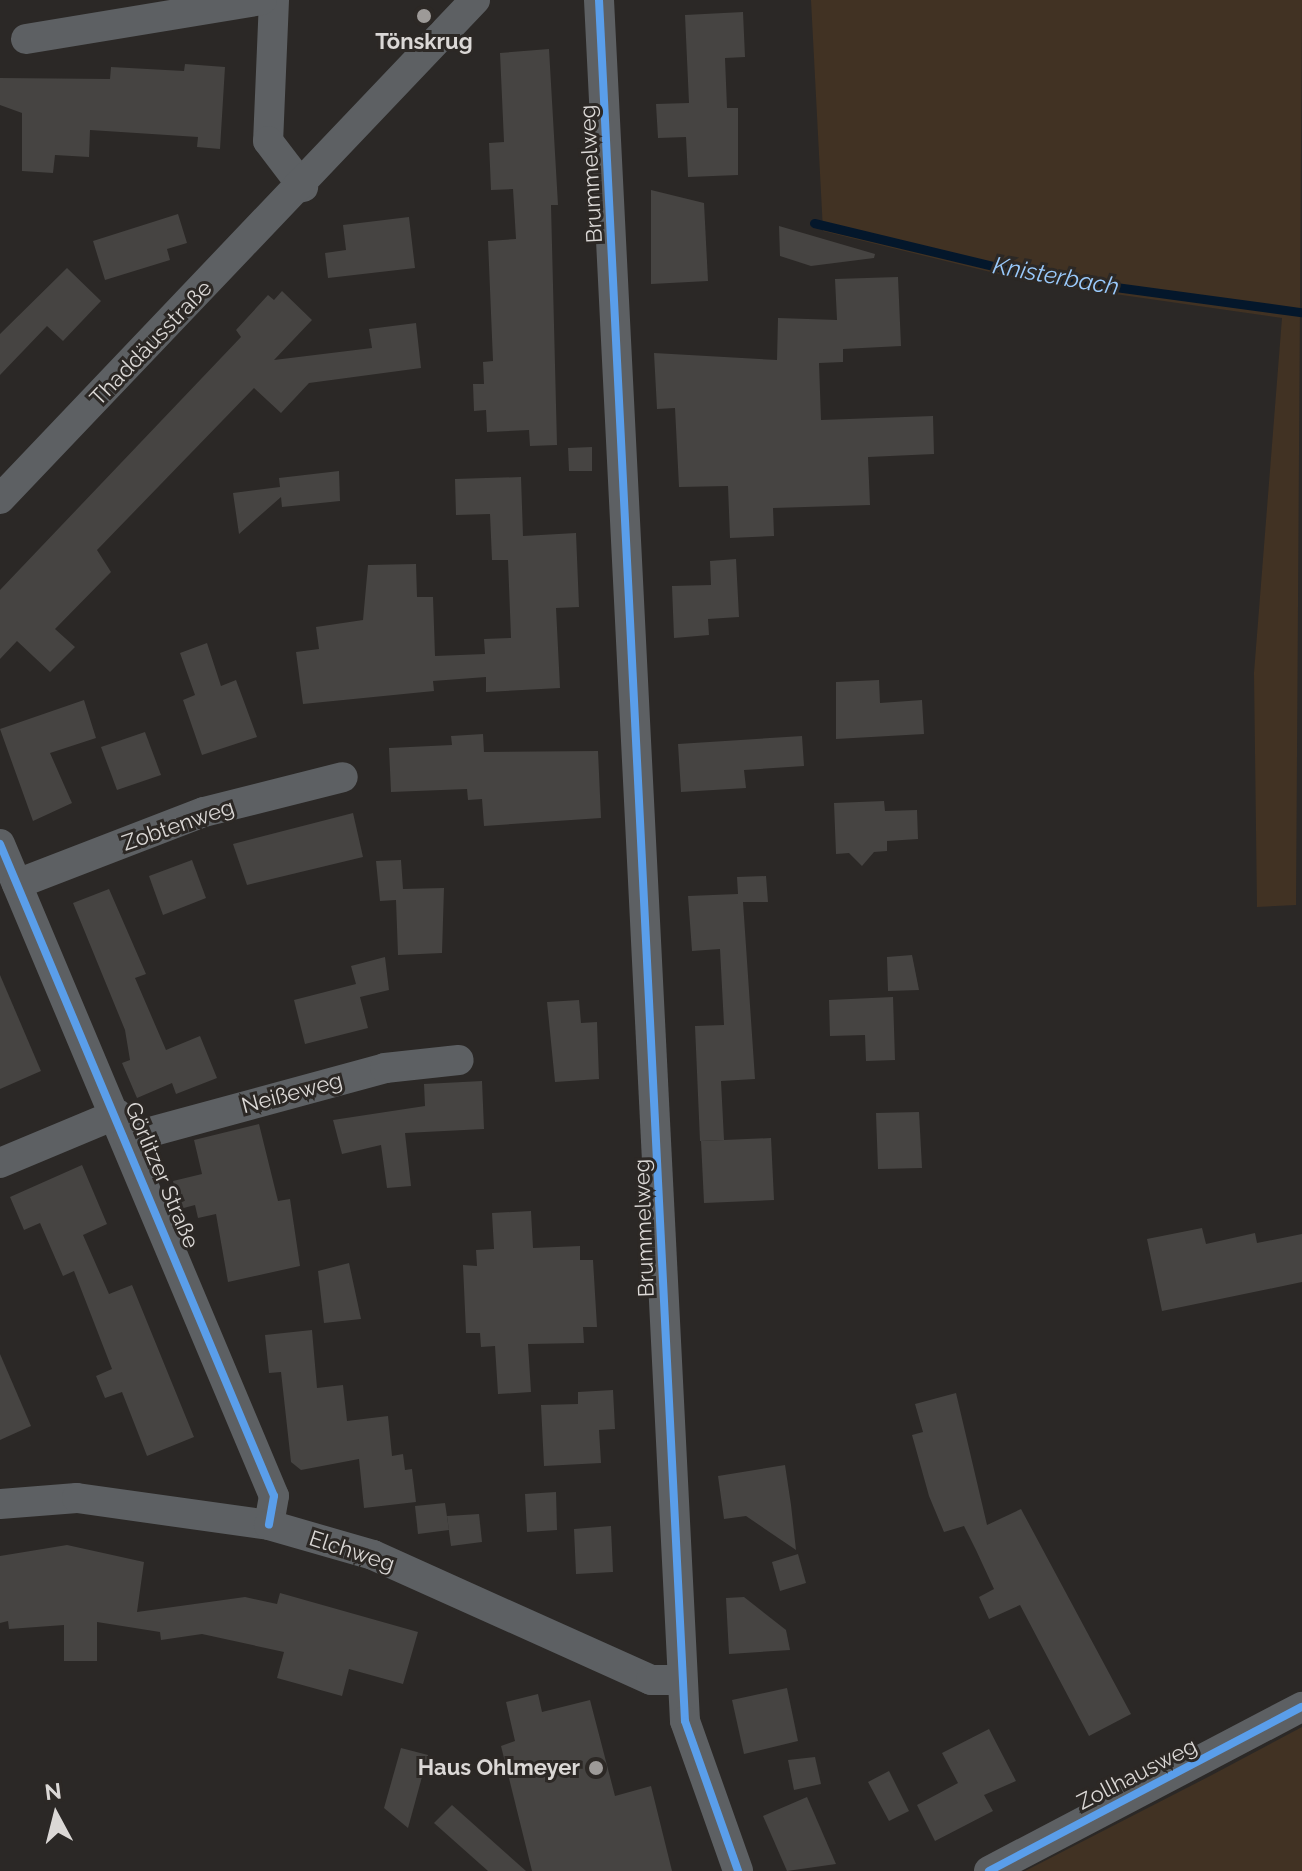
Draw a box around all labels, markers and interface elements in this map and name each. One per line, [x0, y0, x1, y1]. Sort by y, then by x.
marker: Tönskrug [415, 7, 433, 25]
place label: Tönskrug [375, 29, 473, 55]
street label: Brummelweg [574, 104, 608, 244]
water label: Knisterbach [991, 251, 1121, 301]
street label: Thaddäusstraße [85, 275, 217, 411]
street label: Zobtenweg [119, 794, 237, 856]
street label: Neißeweg [239, 1067, 345, 1119]
street label: Görlitzer Straße [119, 1098, 205, 1252]
street label: Brummelweg [628, 1158, 660, 1298]
street label: Elchweg [306, 1525, 398, 1577]
street label: Zollhausweg [1073, 1733, 1201, 1815]
place label: Haus Ohlmeyer [418, 1755, 580, 1781]
marker: Haus Ohlmeyer [587, 1759, 605, 1777]
north arrow [16, 1775, 96, 1855]
text: N [43, 1777, 63, 1805]

